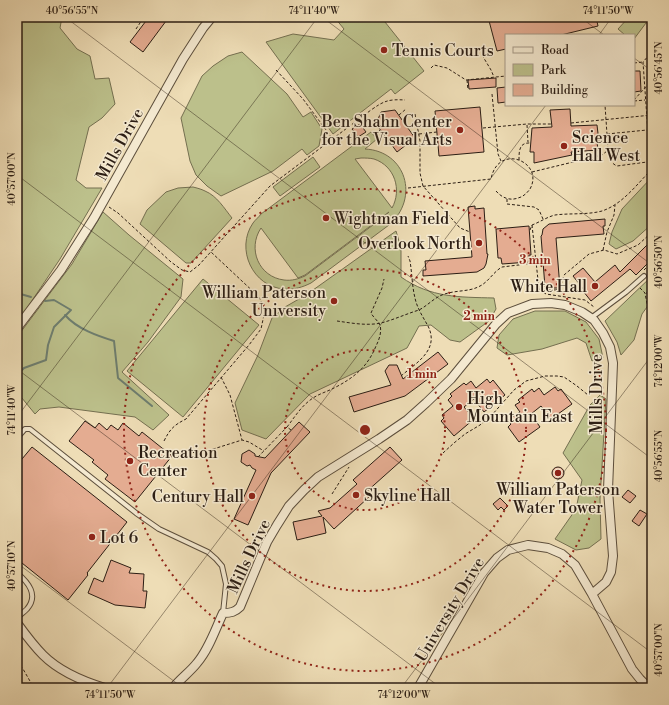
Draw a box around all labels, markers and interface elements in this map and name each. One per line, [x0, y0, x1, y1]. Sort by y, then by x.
text: 40°56'55"N [46, 5, 99, 17]
text: 74°11'40"W [289, 5, 340, 17]
text: 74°11'50"W [583, 5, 634, 17]
legend [505, 34, 635, 106]
place label: Tennis Courts [392, 41, 494, 61]
text: 40°56'45"N [653, 41, 665, 94]
text: Road [541, 43, 569, 58]
marker: Tennis Courts [379, 45, 389, 55]
text: Park [541, 63, 567, 78]
text: Building [540, 83, 589, 98]
street label: Mills Drive [92, 105, 148, 184]
place label: Ben Shahn Center for the Visual Arts [321, 112, 452, 150]
marker: Ben Shahn Center for the Visual Arts [455, 125, 465, 135]
place label: Science Hall West [572, 128, 640, 166]
marker: Science Hall West [559, 141, 569, 151]
text: 40°57'00"N [6, 152, 18, 206]
place label: Wightman Field [333, 209, 449, 229]
marker: Wightman Field [321, 213, 331, 223]
place label: Overlook North [358, 234, 471, 254]
text: 40°56'50"N [653, 235, 665, 289]
marker: Overlook North [474, 238, 484, 248]
text: 3 min [519, 253, 551, 268]
place label: White Hall [510, 277, 587, 297]
marker: White Hall [590, 281, 600, 291]
place label: William Paterson University [201, 283, 326, 321]
marker: William Paterson University [329, 296, 339, 306]
text: 2 min [463, 309, 495, 324]
text: 74°12'00"W [653, 334, 665, 387]
street label: Mills Drive [587, 354, 607, 434]
text: 1 min [407, 367, 438, 382]
text: 74°11'40"W [6, 384, 18, 435]
place label: High Mountain East [467, 389, 573, 427]
marker: High Mountain East [454, 402, 464, 412]
centre of rings [358, 423, 372, 437]
text: 40°56'55"N [653, 429, 665, 482]
place label: Recreation Center [138, 443, 218, 481]
marker: Recreation Center [125, 456, 135, 466]
marker: William Paterson Water Tower [553, 468, 563, 478]
place label: William Paterson Water Tower [495, 480, 620, 518]
place label: Skyline Hall [364, 486, 451, 506]
place label: Century Hall [152, 487, 244, 507]
marker: Skyline Hall [351, 490, 361, 500]
marker: Century Hall [247, 491, 257, 501]
street label: Mills Drive [223, 516, 275, 597]
place label: Lot 6 [100, 528, 138, 548]
marker: Lot 6 [87, 532, 97, 542]
text: 40°57'10"N [6, 540, 18, 591]
street label: University Drive [411, 554, 489, 665]
text: 40°57'00"N [653, 623, 665, 677]
text: 74°11'50"W [85, 689, 136, 701]
text: 74°12'00"W [378, 689, 431, 701]

